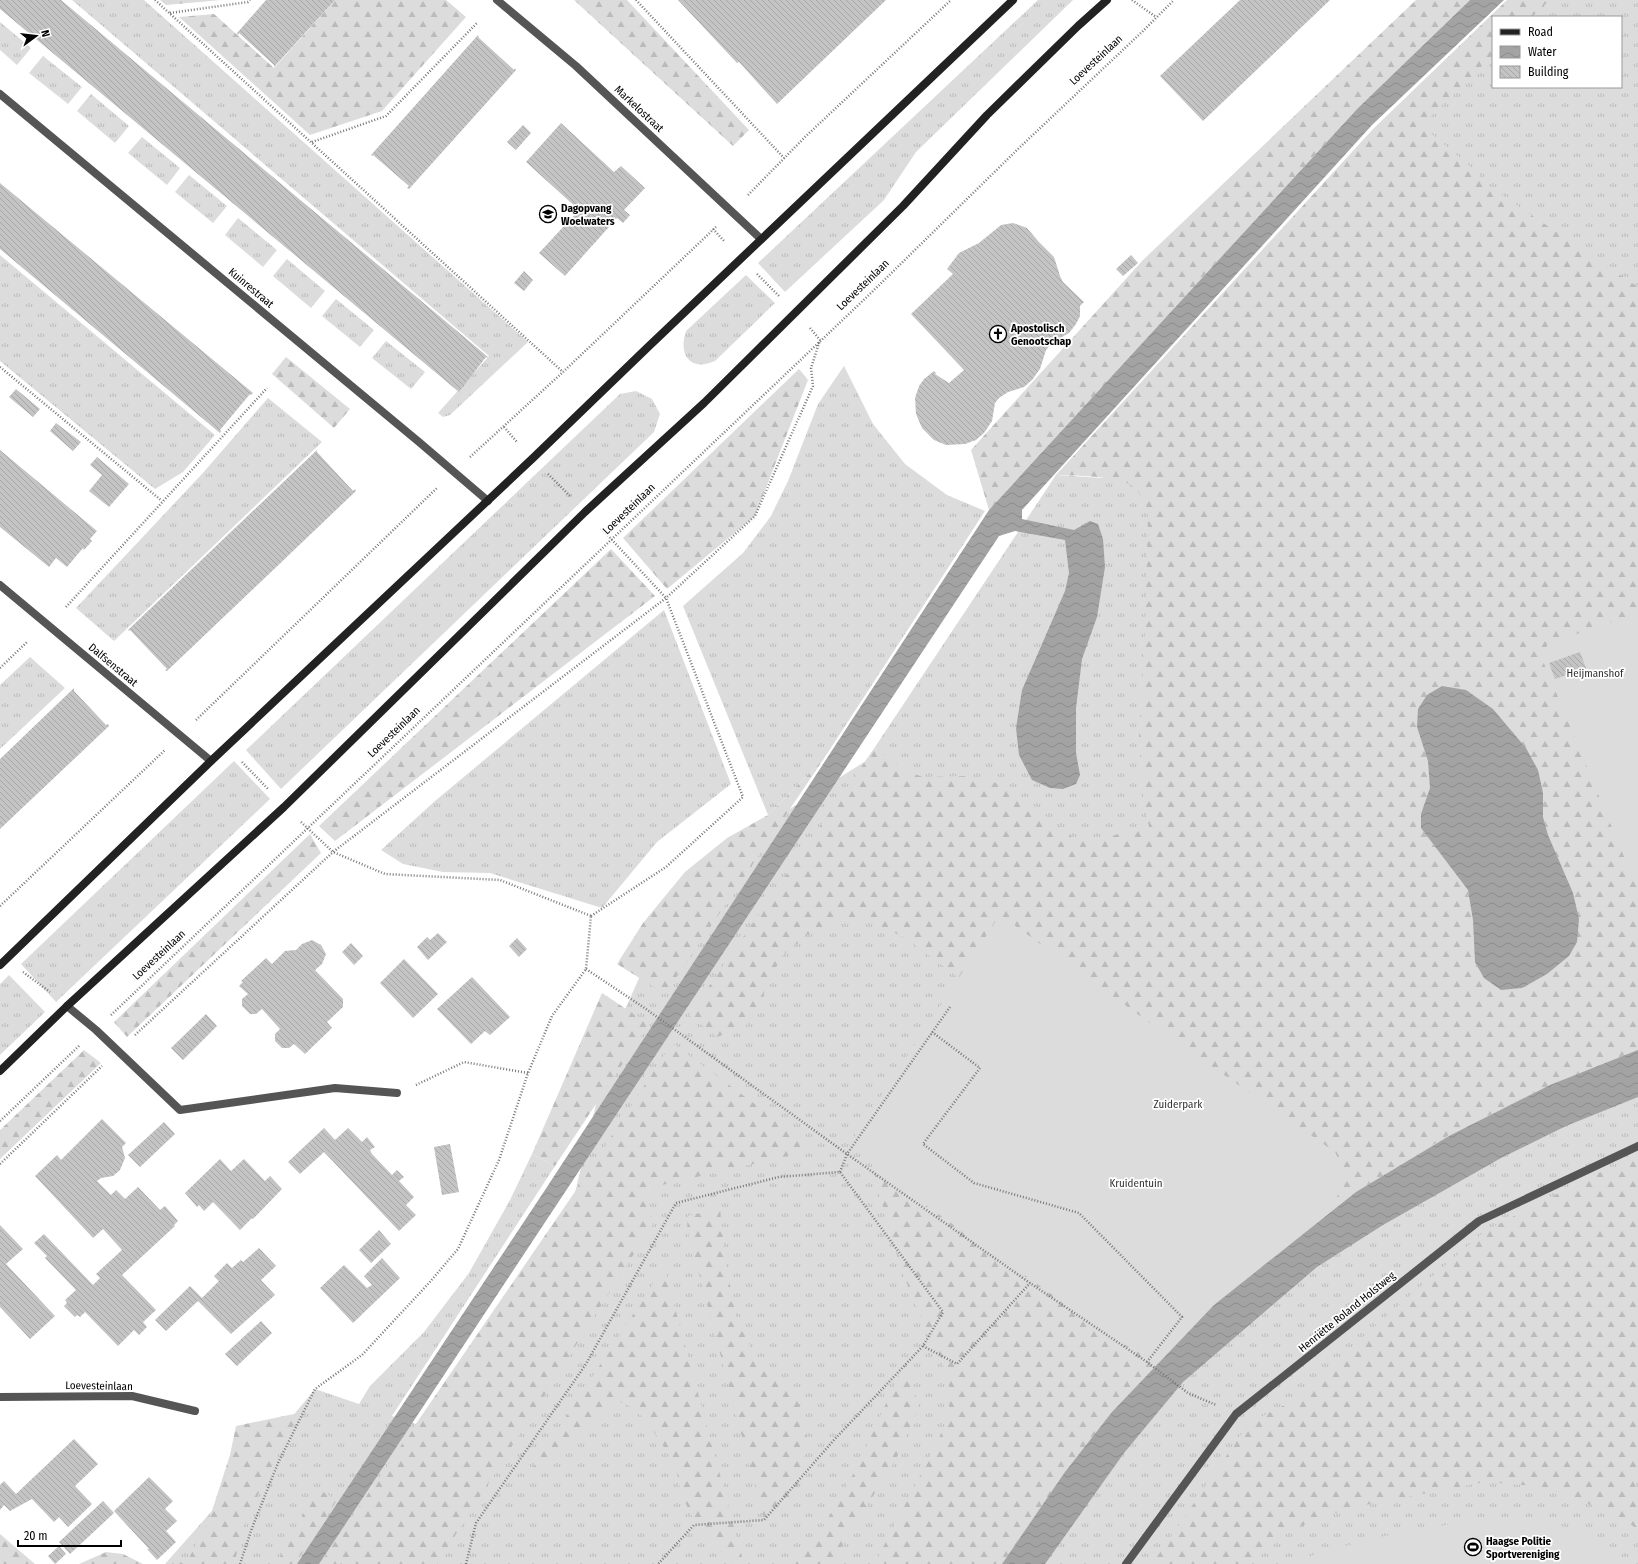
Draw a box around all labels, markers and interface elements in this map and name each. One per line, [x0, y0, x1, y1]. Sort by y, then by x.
north arrow [16, 16, 56, 56]
legend [1492, 16, 1622, 88]
text: Road [1528, 25, 1553, 39]
text: N [38, 29, 52, 38]
street label: Loevesteinlaan [1067, 32, 1125, 88]
text: Water [1528, 45, 1557, 59]
text: Building [1528, 65, 1569, 79]
street label: Markelostraat [612, 83, 666, 135]
place label: Dagopvang Woelwaters [561, 202, 615, 228]
school or university icon: Dagopvang Woelwaters [538, 204, 558, 224]
street label: Loevesteinlaan [834, 257, 892, 313]
street label: Kuinrestraat [226, 265, 277, 311]
place label: Apostolisch Genootschap [1010, 322, 1071, 348]
church icon: Apostolisch Genootschap [988, 324, 1008, 344]
street label: Loevesteinlaan [600, 481, 658, 537]
street label: Dalfsenstraat [86, 641, 140, 689]
park label: Heijmanshof [1567, 667, 1624, 680]
street label: Loevesteinlaan [365, 704, 423, 760]
street label: Loevesteinlaan [130, 927, 188, 983]
park label: Zuiderpark [1154, 1098, 1203, 1111]
park label: Kruidentuin [1109, 1177, 1163, 1190]
street label: Henriëtte Roland Holstweg [1296, 1268, 1399, 1355]
street label: Loevesteinlaan [65, 1379, 133, 1393]
scale bar [18, 1522, 121, 1548]
text: 20 m [24, 1529, 48, 1543]
place label: Haagse Politie Sportvereniging [1486, 1535, 1560, 1561]
sports icon: Haagse Politie Sportvereniging [1463, 1537, 1483, 1557]

